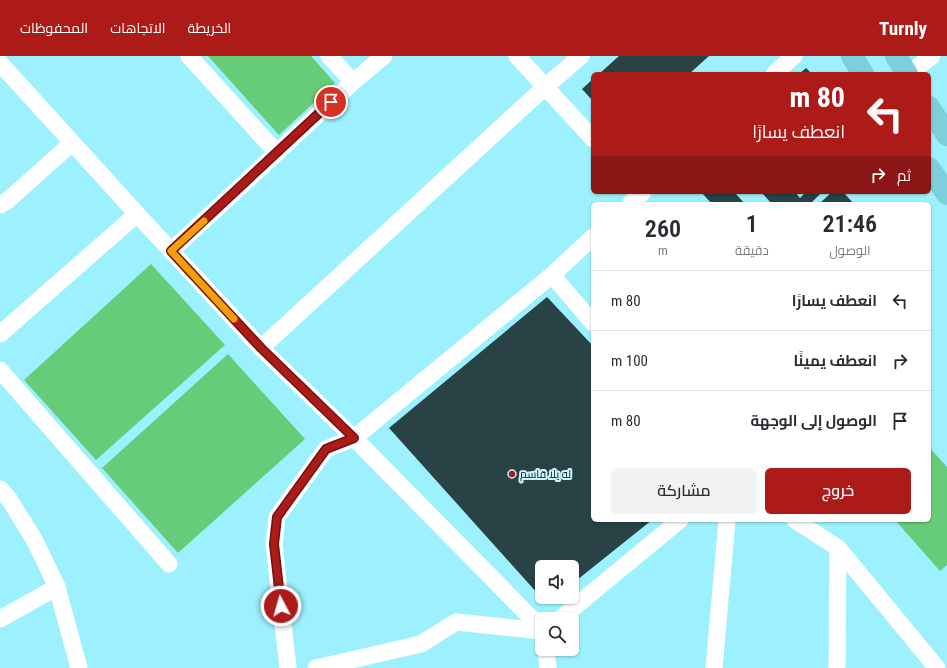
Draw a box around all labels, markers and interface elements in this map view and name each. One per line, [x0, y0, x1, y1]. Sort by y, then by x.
text: Turnly [879, 17, 927, 40]
text: المحفوظات [20, 20, 88, 36]
text: الاتجاهات [110, 20, 166, 36]
text: الخريطة [188, 20, 231, 36]
text: 80 m [789, 81, 845, 114]
pin [314, 85, 348, 119]
icon: left [859, 88, 911, 140]
icon: arrive [320, 91, 342, 113]
text: انعطف يسارًا [752, 121, 845, 142]
icon: right [867, 164, 889, 186]
text: ثم [897, 167, 911, 185]
text: 1 [746, 210, 758, 238]
text: 21:46 [823, 210, 877, 238]
text: 260 [645, 215, 681, 243]
text: m [658, 243, 668, 258]
text: دقيقة [735, 243, 769, 258]
text: الوصول [829, 243, 871, 258]
icon: left [889, 290, 911, 312]
text: 80 m [611, 292, 641, 310]
text: انعطف يسارًا [792, 292, 877, 310]
icon: right [889, 350, 911, 372]
text: 100 m [611, 352, 648, 370]
text: انعطف يمينًا [794, 352, 877, 370]
icon: arrive [889, 410, 911, 432]
text: 80 m [611, 412, 641, 430]
text: الوصول إلى الوجهة [751, 412, 877, 430]
place label: له يلا قاسم [520, 468, 571, 482]
button: مشاركة [611, 468, 757, 514]
button: خروج [765, 468, 911, 514]
marker: له يلا قاسم [507, 469, 517, 479]
map controls [535, 560, 579, 656]
button: sound [535, 560, 579, 604]
position arrow [260, 585, 302, 627]
button: search [535, 612, 579, 656]

